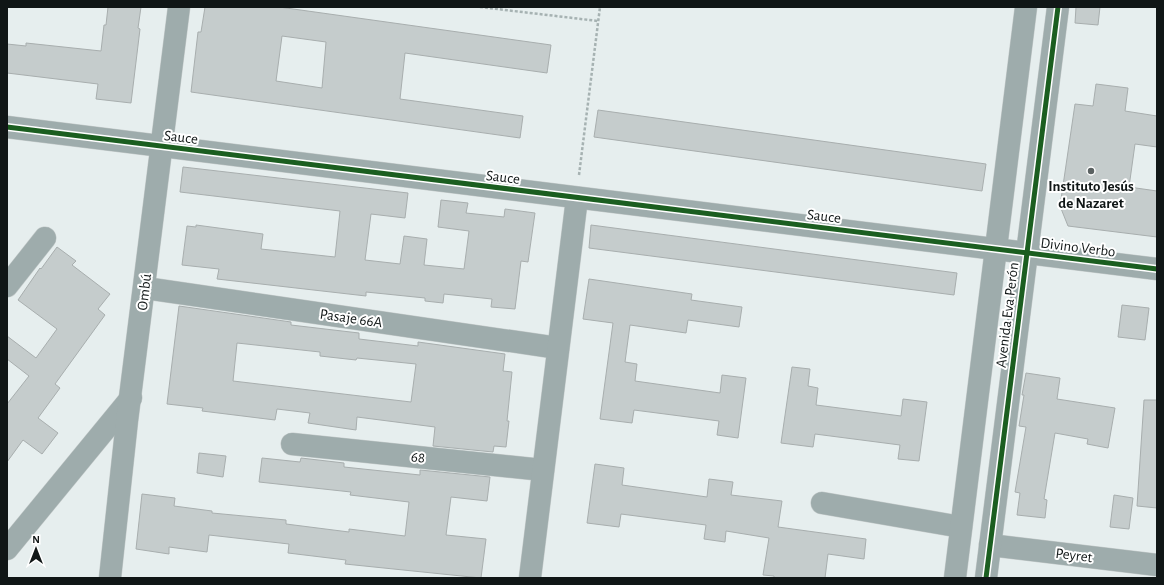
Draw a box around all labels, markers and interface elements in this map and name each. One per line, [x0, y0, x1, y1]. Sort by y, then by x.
street label: Sauce [163, 128, 199, 147]
marker: Instituto Jesús de Nazaret [1086, 166, 1096, 176]
street label: Sauce [485, 168, 521, 187]
place label: Instituto Jesús de Nazaret [1048, 179, 1134, 211]
street label: Sauce [806, 207, 842, 226]
street label: Divino Verbo [1040, 235, 1116, 260]
street label: Avenida Eva Perón [994, 261, 1021, 369]
street label: Ombú [135, 272, 154, 311]
street label: Pasaje 66A [319, 307, 383, 330]
street label: 68 [410, 449, 426, 466]
north arrow [16, 529, 56, 569]
text: N [32, 534, 40, 545]
street label: Peyret [1055, 546, 1093, 565]

